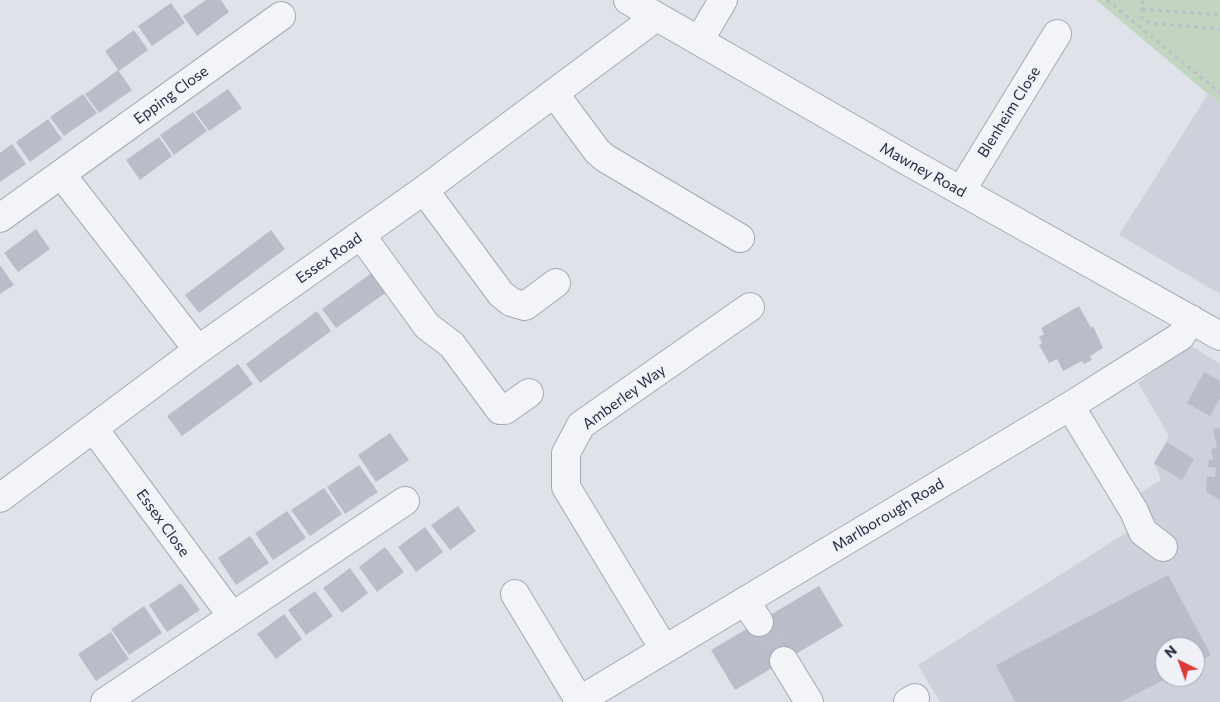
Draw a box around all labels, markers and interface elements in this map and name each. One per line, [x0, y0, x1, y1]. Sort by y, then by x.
street label: Epping Close [130, 62, 212, 128]
street label: Blenheim Close [974, 63, 1044, 161]
street label: Mawney Road [877, 139, 969, 201]
street label: Essex Road [293, 229, 365, 287]
street label: Amberley Way [579, 361, 669, 433]
street label: Marlborough Road [829, 474, 947, 556]
street label: Essex Close [133, 486, 193, 560]
north arrow [1155, 637, 1205, 687]
text: N [1161, 641, 1180, 661]

